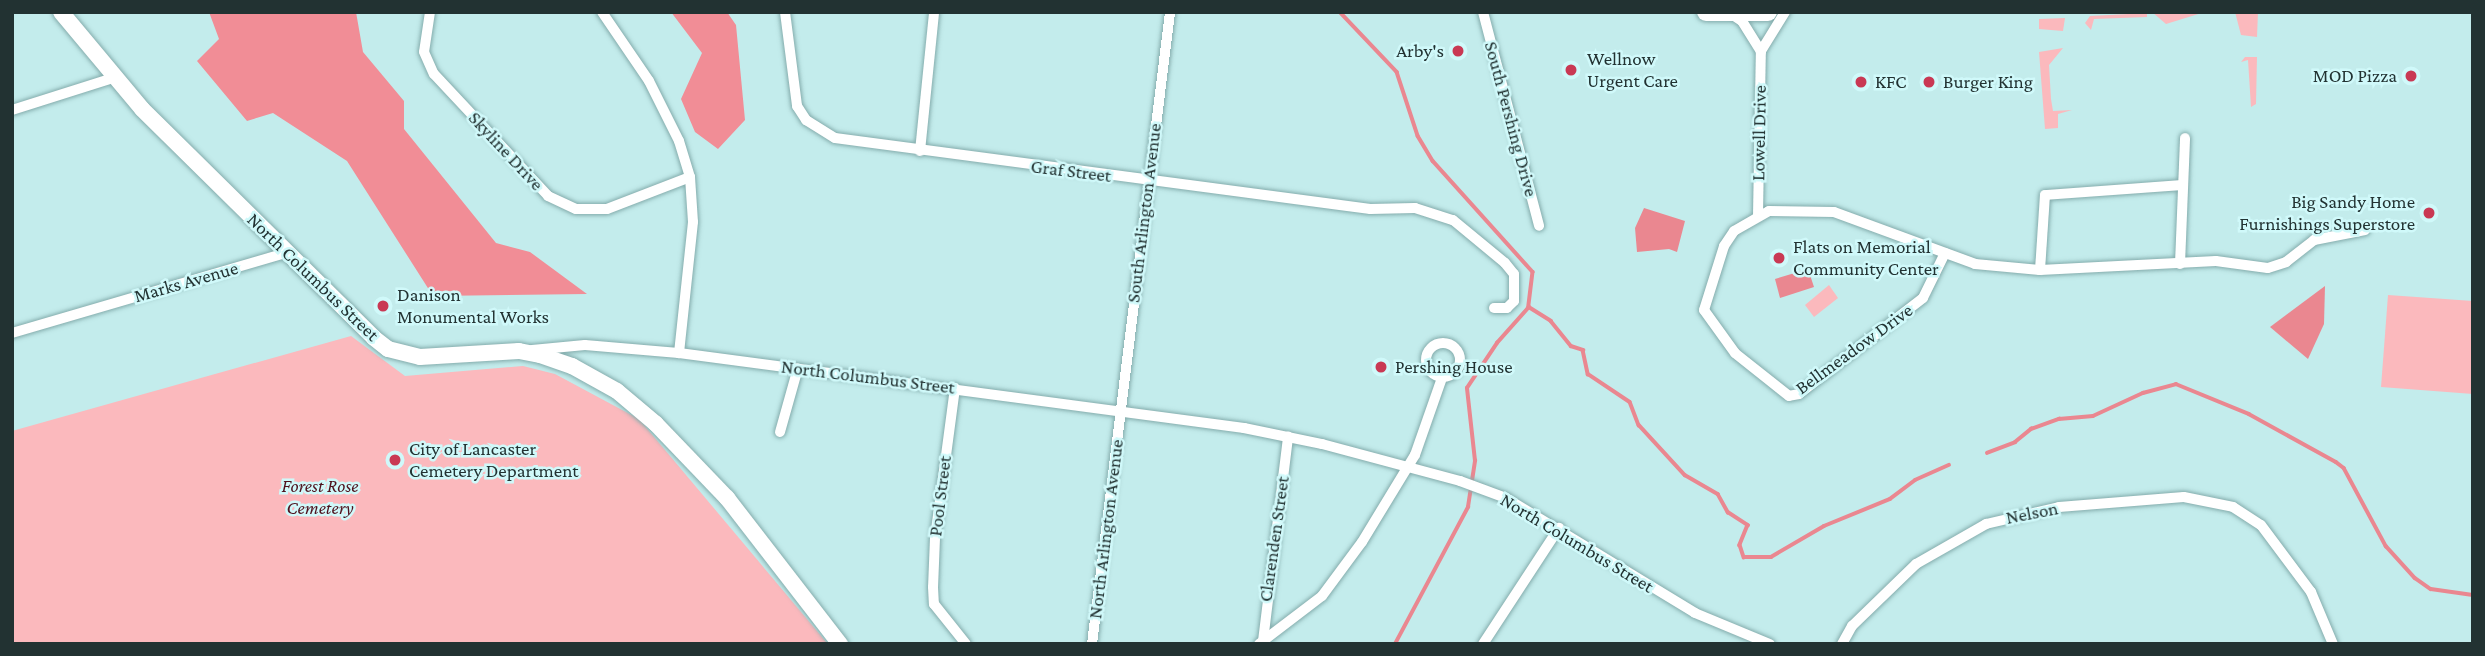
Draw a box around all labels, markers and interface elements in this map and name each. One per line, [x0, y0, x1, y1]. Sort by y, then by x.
street label: South Pershing Drive [1479, 39, 1543, 199]
place label: Arby's [1396, 40, 1444, 62]
marker: Arby's [1450, 43, 1466, 59]
place label: Wellnow Urgent Care [1587, 48, 1678, 92]
marker: Wellnow Urgent Care [1561, 60, 1581, 80]
place label: MOD Pizza [2313, 65, 2397, 87]
marker: MOD Pizza [2403, 68, 2419, 84]
place label: KFC [1875, 71, 1906, 93]
place label: Burger King [1943, 71, 2033, 93]
marker: KFC [1853, 74, 1869, 90]
marker: Burger King [1921, 74, 1937, 90]
street label: Lowell Drive [1747, 85, 1771, 181]
street label: Skyline Drive [464, 107, 548, 195]
street label: South Arlington Avenue [1122, 122, 1166, 304]
street label: Graf Street [1029, 155, 1113, 187]
place label: Big Sandy Home Furnishings Superstore [2239, 191, 2415, 235]
marker: Big Sandy Home Furnishings Superstore [2421, 205, 2437, 221]
street label: North Columbus Street [242, 208, 384, 346]
place label: Flats on Memorial Community Center [1793, 236, 1939, 280]
marker: Flats on Memorial Community Center [1771, 250, 1787, 266]
street label: Marks Avenue [131, 256, 241, 308]
place label: Danison Monumental Works [397, 284, 549, 328]
marker: Danison Monumental Works [375, 298, 391, 314]
street label: Bellmeadow Drive [1791, 299, 1917, 399]
street label: North Columbus Street [780, 355, 956, 399]
place label: Pershing House [1395, 356, 1513, 378]
marker: Pershing House [1373, 359, 1389, 375]
place label: City of Lancaster Cemetery Department [409, 438, 579, 482]
street label: North Arlington Avenue [1084, 438, 1128, 620]
marker: City of Lancaster Cemetery Department [387, 452, 403, 468]
street label: Pool Street [924, 454, 956, 538]
park label: Forest Rose Cemetery [281, 475, 359, 519]
street label: Clarenden Street [1254, 475, 1294, 603]
street label: North Columbus Street [1496, 488, 1658, 598]
street label: Nelson [2004, 497, 2060, 529]

